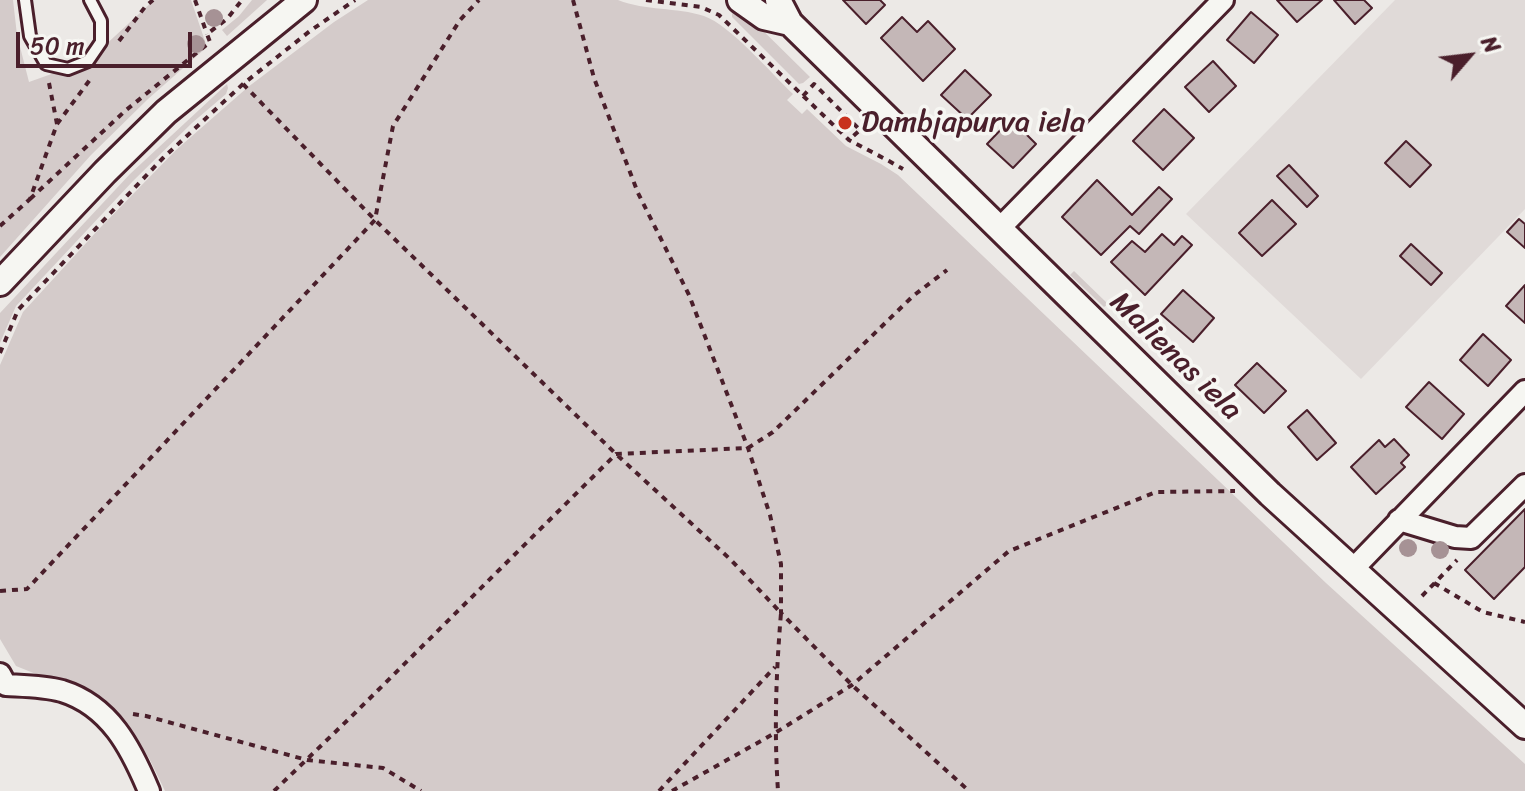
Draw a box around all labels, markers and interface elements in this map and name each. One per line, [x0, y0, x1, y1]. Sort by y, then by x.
scale bar [20, 16, 196, 66]
north arrow [1429, 16, 1509, 96]
text: 50 m [30, 25, 85, 67]
text: N [1470, 29, 1511, 60]
place label: Dambjapurva iela [861, 105, 1085, 141]
marker: Dambjapurva iela [836, 114, 854, 132]
street label: Malienas iela [1102, 285, 1248, 429]

